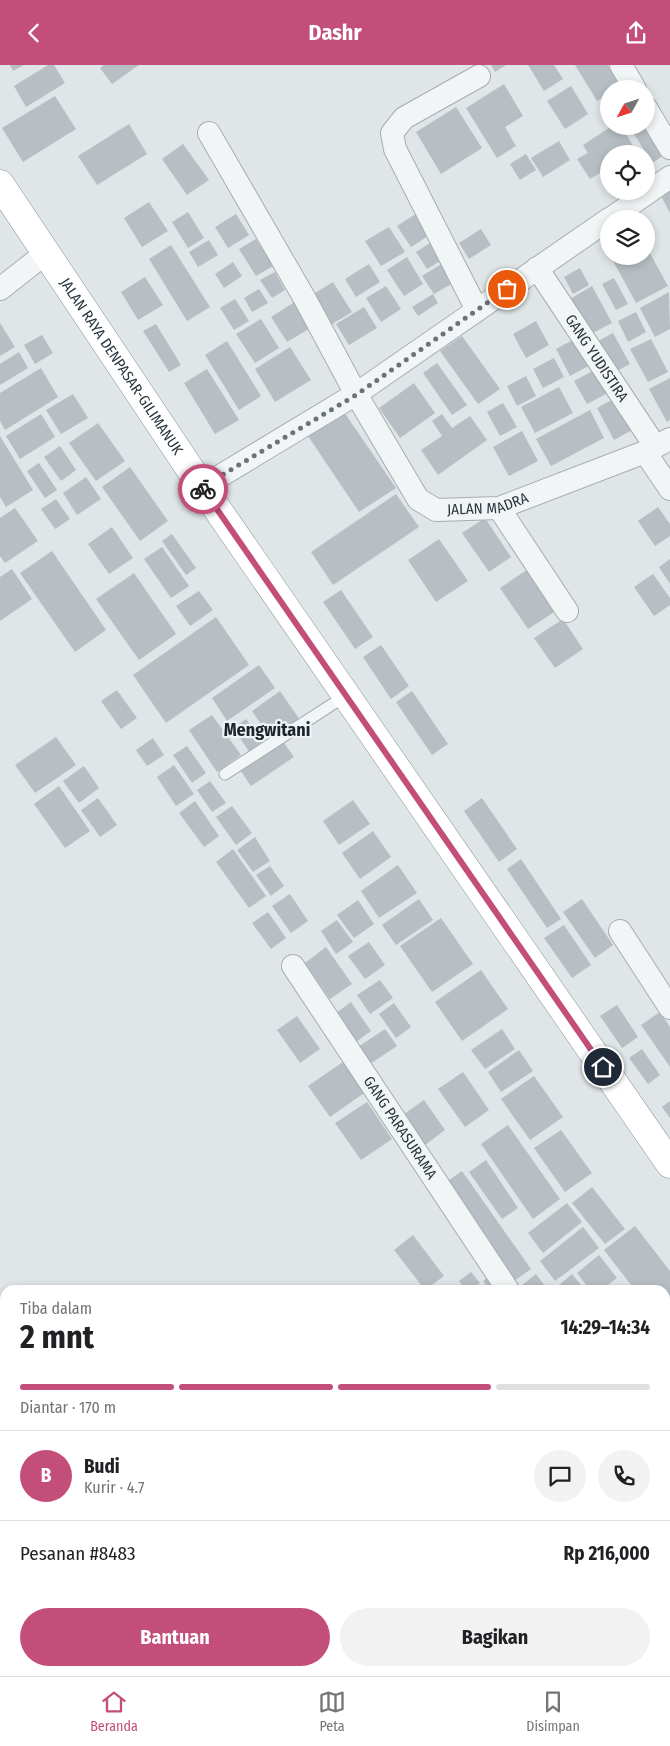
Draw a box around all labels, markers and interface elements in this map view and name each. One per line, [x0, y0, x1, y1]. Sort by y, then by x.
icon: back [20, 19, 48, 47]
text: Dashr [309, 19, 361, 46]
icon: share [622, 19, 650, 47]
north arrow [600, 80, 655, 135]
map controls [600, 80, 655, 265]
button: locate [600, 145, 655, 200]
button: layers [600, 210, 655, 265]
pin [486, 268, 528, 310]
street label: JALAN RAYA DENPASAR-GILIMANUK [56, 274, 187, 458]
icon: bag [493, 275, 521, 303]
street label: GANG YUDISTIRA [561, 311, 632, 405]
courier [178, 464, 228, 514]
icon: bike [189, 475, 217, 503]
street label: JALAN MADRA [447, 489, 531, 519]
district label: Mengwitani [224, 719, 310, 741]
pin [582, 1046, 624, 1088]
icon: home [589, 1053, 617, 1081]
street label: GANG PARASURAMA [360, 1073, 441, 1183]
text: Tiba dalam [20, 1299, 92, 1318]
text: 14:29–14:34 [560, 1316, 650, 1339]
text: 2 mnt [20, 1318, 94, 1356]
text: Diantar · 170 m [20, 1398, 116, 1417]
button: chat [534, 1450, 586, 1502]
button: phone [598, 1450, 650, 1502]
text: Budi [84, 1455, 120, 1478]
text: B [41, 1464, 51, 1487]
text: Kurir · 4.7 [84, 1478, 144, 1497]
text: Pesanan #8483 [20, 1542, 136, 1565]
text: Rp 216,000 [563, 1542, 650, 1565]
button: Bantuan [20, 1608, 330, 1666]
button: Bagikan [340, 1608, 650, 1666]
tab: Beranda [90, 1688, 138, 1735]
tab: Peta [318, 1688, 346, 1735]
tab: Disimpan [526, 1688, 580, 1735]

